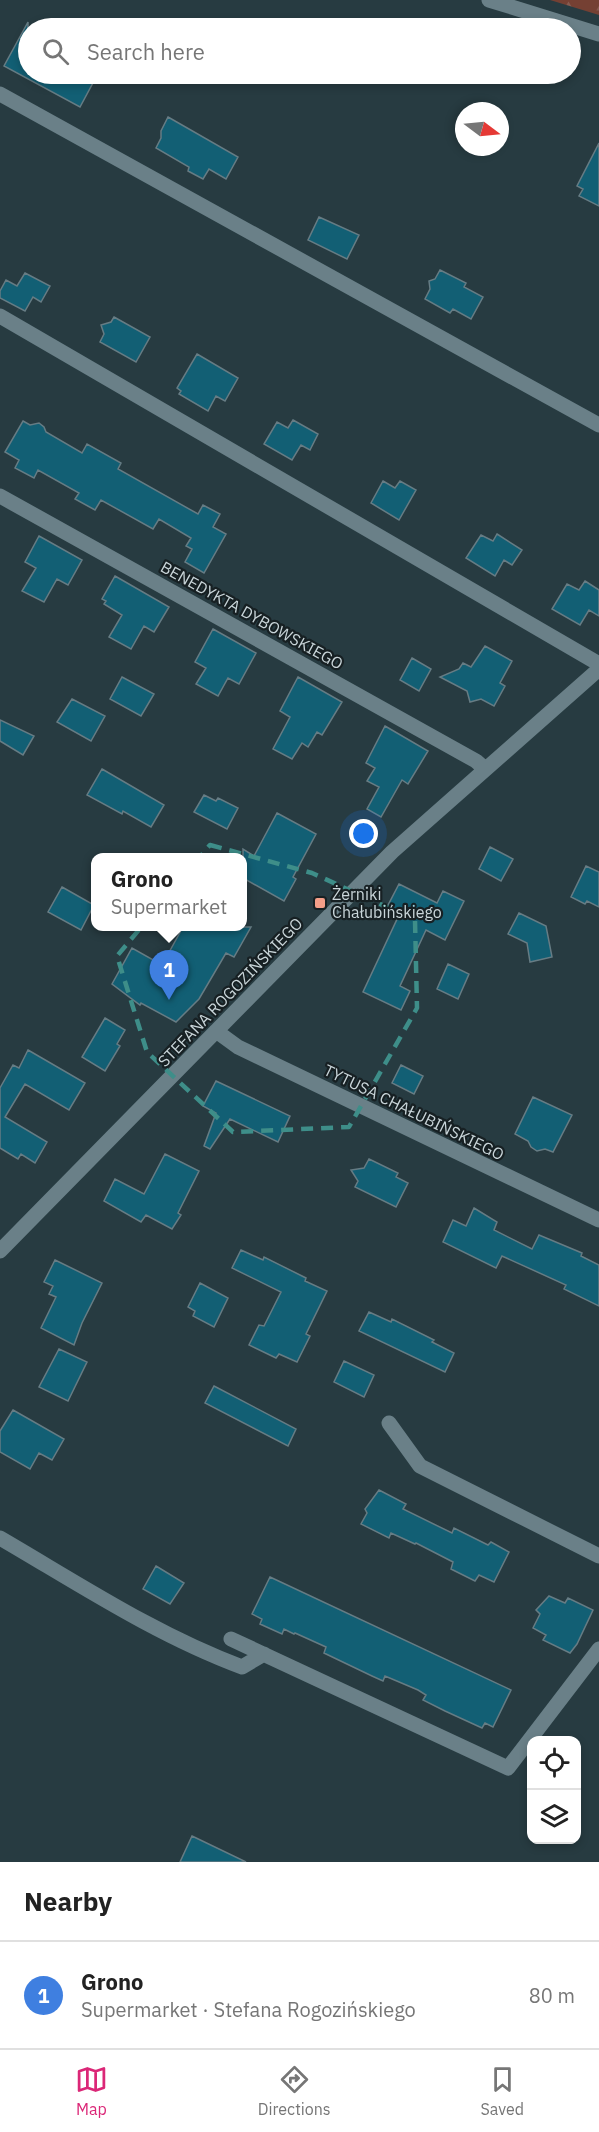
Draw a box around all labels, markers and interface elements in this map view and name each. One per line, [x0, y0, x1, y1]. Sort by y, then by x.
search box [18, 18, 581, 84]
icon: search [39, 35, 72, 68]
text: Search here [87, 37, 205, 66]
north arrow [455, 102, 509, 156]
street label: BENEDYKTA DYBOWSKIEGO [157, 556, 347, 674]
your location [349, 819, 378, 848]
popup [91, 853, 247, 931]
text: Grono [111, 864, 173, 893]
place label: Żerniki Chałubińskiego [332, 884, 442, 922]
text: Supermarket [111, 893, 227, 920]
marker: Żerniki Chałubińskiego [313, 896, 327, 910]
street label: STEFANA ROGOZIŃSKIEGO [153, 913, 307, 1071]
pin: 1 [150, 950, 188, 1000]
street label: TYTUSA CHAŁUBIŃSKIEGO [321, 1059, 508, 1164]
map controls [527, 1736, 581, 1844]
button: locate [527, 1736, 581, 1790]
button: layers [527, 1790, 581, 1844]
text: Nearby [24, 1884, 112, 1918]
text: Grono [81, 1967, 144, 1996]
text: 1 [38, 1982, 50, 2009]
text: 80 m [529, 1982, 575, 2009]
text: Supermarket · Stefana Rogozińskiego [81, 1996, 416, 2023]
tab: Map [75, 2063, 108, 2119]
tab: Directions [258, 2063, 331, 2119]
tab: Saved [481, 2063, 524, 2119]

